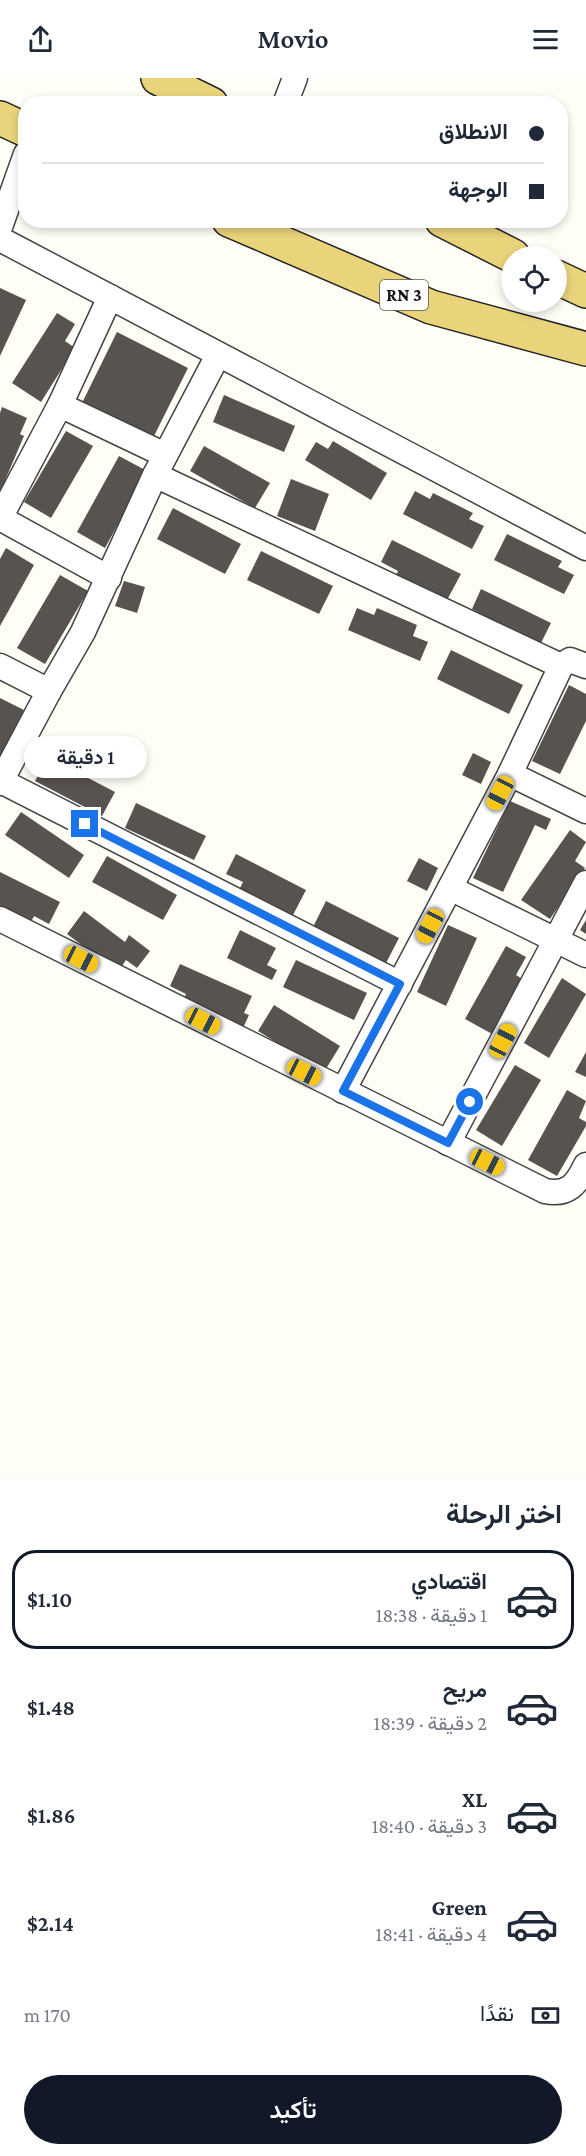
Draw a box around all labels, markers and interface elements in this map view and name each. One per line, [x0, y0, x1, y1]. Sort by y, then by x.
icon: share [24, 23, 57, 56]
icon: menu [529, 23, 562, 56]
text: Movio [257, 24, 329, 54]
text: الانطلاق [439, 119, 508, 144]
text: الوجهة [448, 177, 508, 202]
map controls [501, 246, 567, 312]
button: locate [501, 246, 567, 312]
road number: RN 3 [380, 280, 428, 310]
callout: 1 دقيقة [23, 737, 146, 779]
text: 1 دقيقة [57, 746, 114, 768]
car [484, 773, 516, 813]
route end [71, 810, 98, 837]
car [414, 906, 446, 946]
car [61, 943, 101, 975]
car [183, 1005, 223, 1037]
car [487, 1021, 519, 1061]
car [284, 1056, 324, 1088]
route start [456, 1088, 483, 1115]
car [467, 1146, 507, 1178]
text: اختر الرحلة [446, 1499, 562, 1529]
text: اقتصادي [411, 1569, 487, 1594]
icon: car [505, 1573, 559, 1627]
text: $1.10 [27, 1587, 72, 1612]
text: 1 دقيقة · 18:38 [376, 1604, 487, 1626]
text: مريح [443, 1677, 487, 1702]
icon: car [505, 1681, 559, 1735]
text: $1.48 [27, 1695, 75, 1720]
text: 2 دقيقة · 18:39 [374, 1712, 487, 1734]
text: XL [462, 1787, 487, 1812]
icon: car [505, 1789, 559, 1843]
text: $1.86 [27, 1803, 75, 1828]
text: 3 دقيقة · 18:40 [372, 1815, 487, 1837]
text: Green [431, 1895, 487, 1920]
icon: car [505, 1897, 559, 1951]
text: $2.14 [27, 1911, 74, 1936]
text: 4 دقيقة · 18:41 [376, 1923, 487, 1945]
icon: cash [529, 1999, 562, 2032]
text: نقدًا [480, 2001, 514, 2026]
text: 170 m [24, 2004, 71, 2026]
button: تأكيد [24, 2075, 562, 2144]

